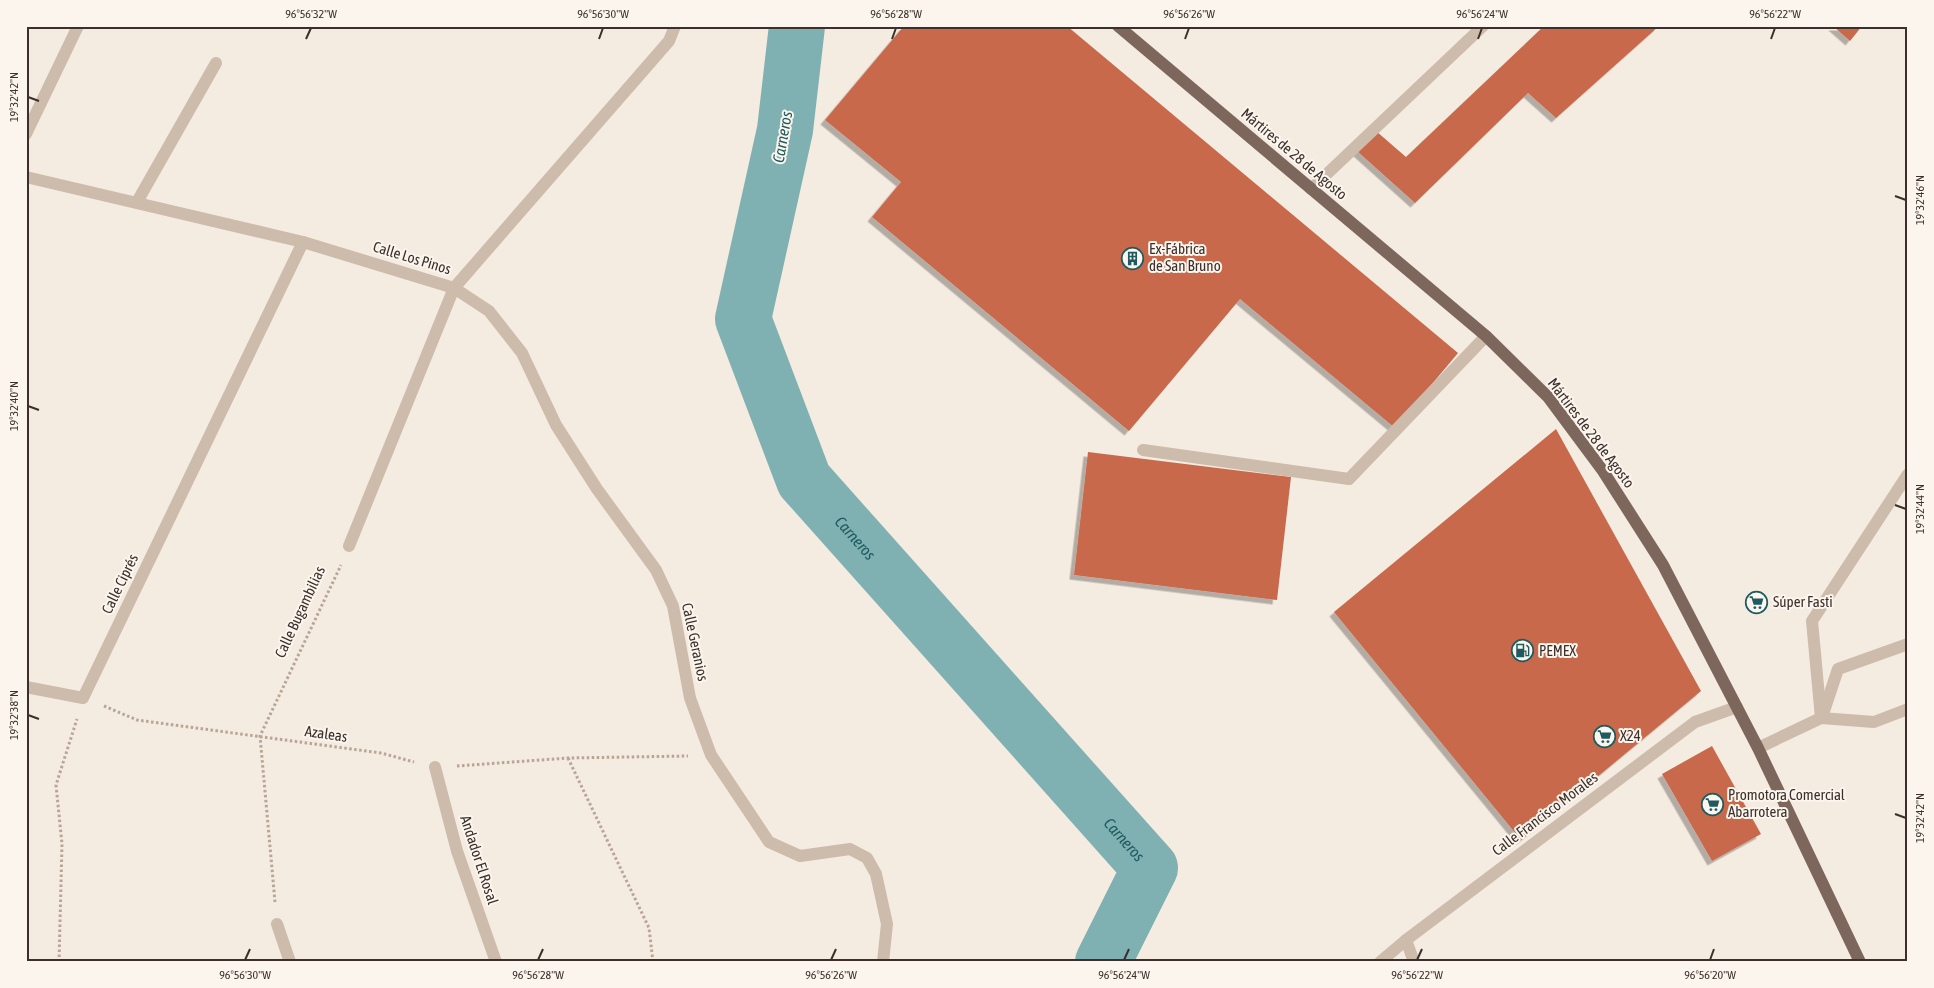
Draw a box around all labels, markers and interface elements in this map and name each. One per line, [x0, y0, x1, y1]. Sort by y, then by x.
text: 96°56'32"W [285, 7, 337, 21]
text: 96°56'30"W [577, 7, 629, 21]
text: 96°56'28"W [870, 7, 922, 21]
text: 96°56'26"W [1163, 7, 1215, 21]
text: 96°56'24"W [1456, 7, 1508, 21]
text: 96°56'22"W [1749, 7, 1801, 21]
text: 19°32'42"N [7, 72, 21, 122]
street label: Mártires de 28 de Agosto [1238, 104, 1351, 203]
water label: Carneros [769, 110, 795, 164]
text: 19°32'46"N [1913, 175, 1927, 225]
street label: Calle Los Pinos [371, 238, 453, 277]
place label: Ex-Fábrica de San Bruno [1149, 240, 1221, 274]
building icon: Ex-Fábrica de San Bruno [1121, 246, 1145, 270]
street label: Mártires de 28 de Agosto [1545, 375, 1638, 491]
text: 19°32'40"N [7, 381, 21, 431]
text: 19°32'44"N [1913, 484, 1927, 534]
water label: Carneros [832, 513, 880, 563]
street label: Calle Ciprés [98, 551, 141, 616]
street label: Calle Bugambilias [271, 563, 328, 660]
supermarket icon: Súper Fasti [1745, 590, 1769, 614]
place label: Súper Fasti [1773, 593, 1833, 610]
street label: Calle Geranios [679, 601, 712, 682]
fuel station icon: PEMEX [1511, 639, 1535, 663]
place label: PEMEX [1539, 642, 1576, 659]
text: 19°32'38"N [7, 690, 21, 740]
street label: Azaleas [304, 722, 348, 745]
supermarket icon: X24 [1592, 724, 1616, 748]
place label: X24 [1620, 727, 1641, 744]
street label: Calle Francisco Morales [1489, 768, 1601, 859]
place label: Promotora Comercial Abarrotera [1728, 786, 1845, 820]
supermarket icon: Promotora Comercial Abarrotera [1700, 792, 1724, 816]
text: 19°32'42"N [1913, 793, 1927, 843]
street label: Andador El Rosal [457, 813, 502, 907]
water label: Carneros [1101, 814, 1149, 865]
text: 96°56'30"W [219, 968, 271, 982]
text: 96°56'28"W [512, 968, 564, 982]
text: 96°56'26"W [805, 968, 857, 982]
text: 96°56'24"W [1098, 968, 1150, 982]
text: 96°56'22"W [1391, 968, 1443, 982]
text: 96°56'20"W [1684, 968, 1736, 982]

